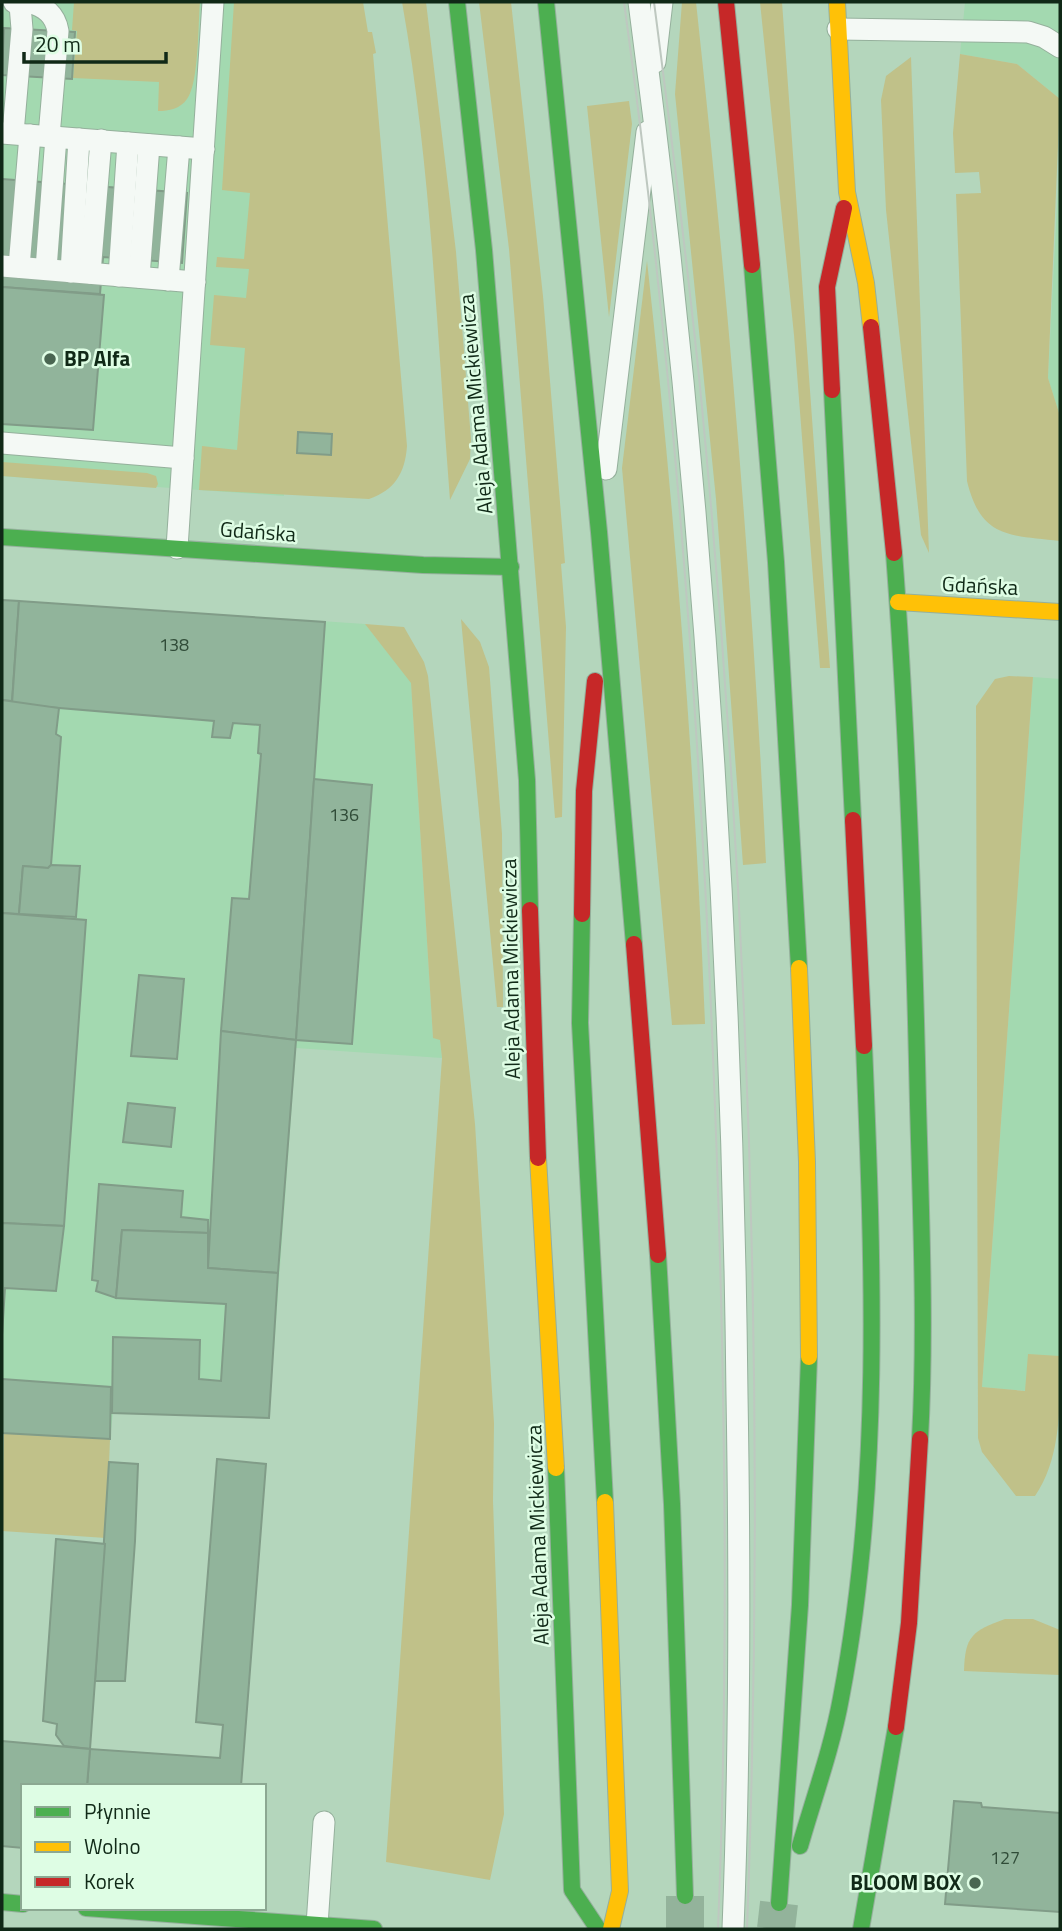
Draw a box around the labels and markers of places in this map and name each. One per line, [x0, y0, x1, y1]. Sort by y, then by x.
place label: BP Alfa [64, 342, 131, 374]
marker: BP Alfa [42, 351, 58, 367]
place label: BLOOM BOX [850, 1866, 961, 1898]
marker: BLOOM BOX [967, 1875, 983, 1891]

